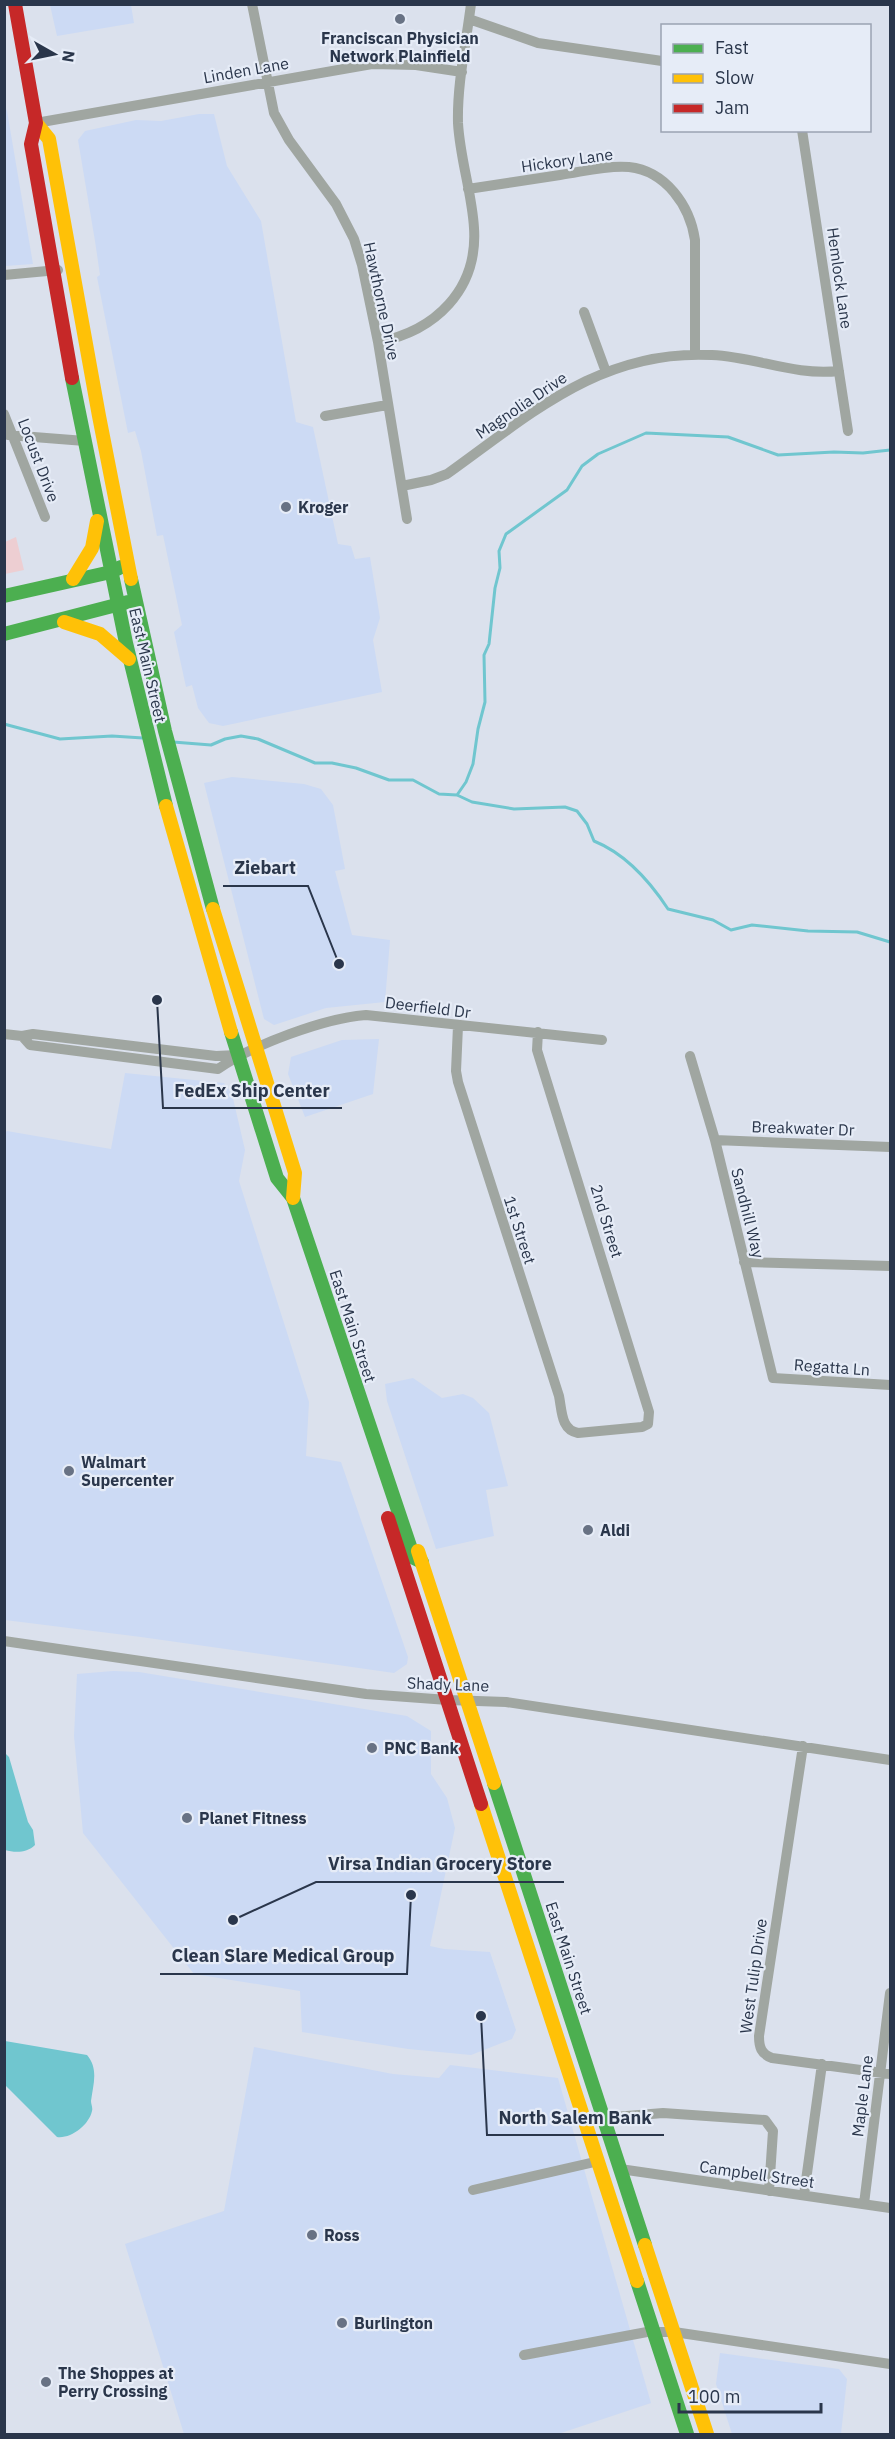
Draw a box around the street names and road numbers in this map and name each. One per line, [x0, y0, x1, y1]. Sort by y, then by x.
street label: Linden Lane [202, 53, 291, 87]
street label: Hickory Lane [520, 144, 614, 176]
street label: Hemlock Lane [823, 226, 857, 330]
street label: Hawthorne Drive [360, 240, 404, 362]
street label: Magnolia Drive [472, 367, 571, 443]
street label: Locust Drive [14, 415, 64, 505]
street label: East Main Street [125, 606, 171, 724]
street label: Deerfield Dr [384, 992, 472, 1022]
street label: Breakwater Dr [751, 1116, 855, 1140]
street label: Sandhill Way [727, 1166, 769, 1260]
street label: 2nd Street [586, 1182, 628, 1260]
street label: 1st Street [500, 1193, 540, 1267]
street label: East Main Street [325, 1267, 381, 1385]
street label: Regatta Ln [793, 1354, 871, 1380]
street label: Shady Lane [406, 1673, 490, 1695]
street label: East Main Street [541, 1899, 597, 2017]
street label: West Tulip Drive [735, 1917, 771, 2035]
street label: Maple Lane [847, 2054, 877, 2138]
street label: Campbell Street [698, 2156, 816, 2192]

